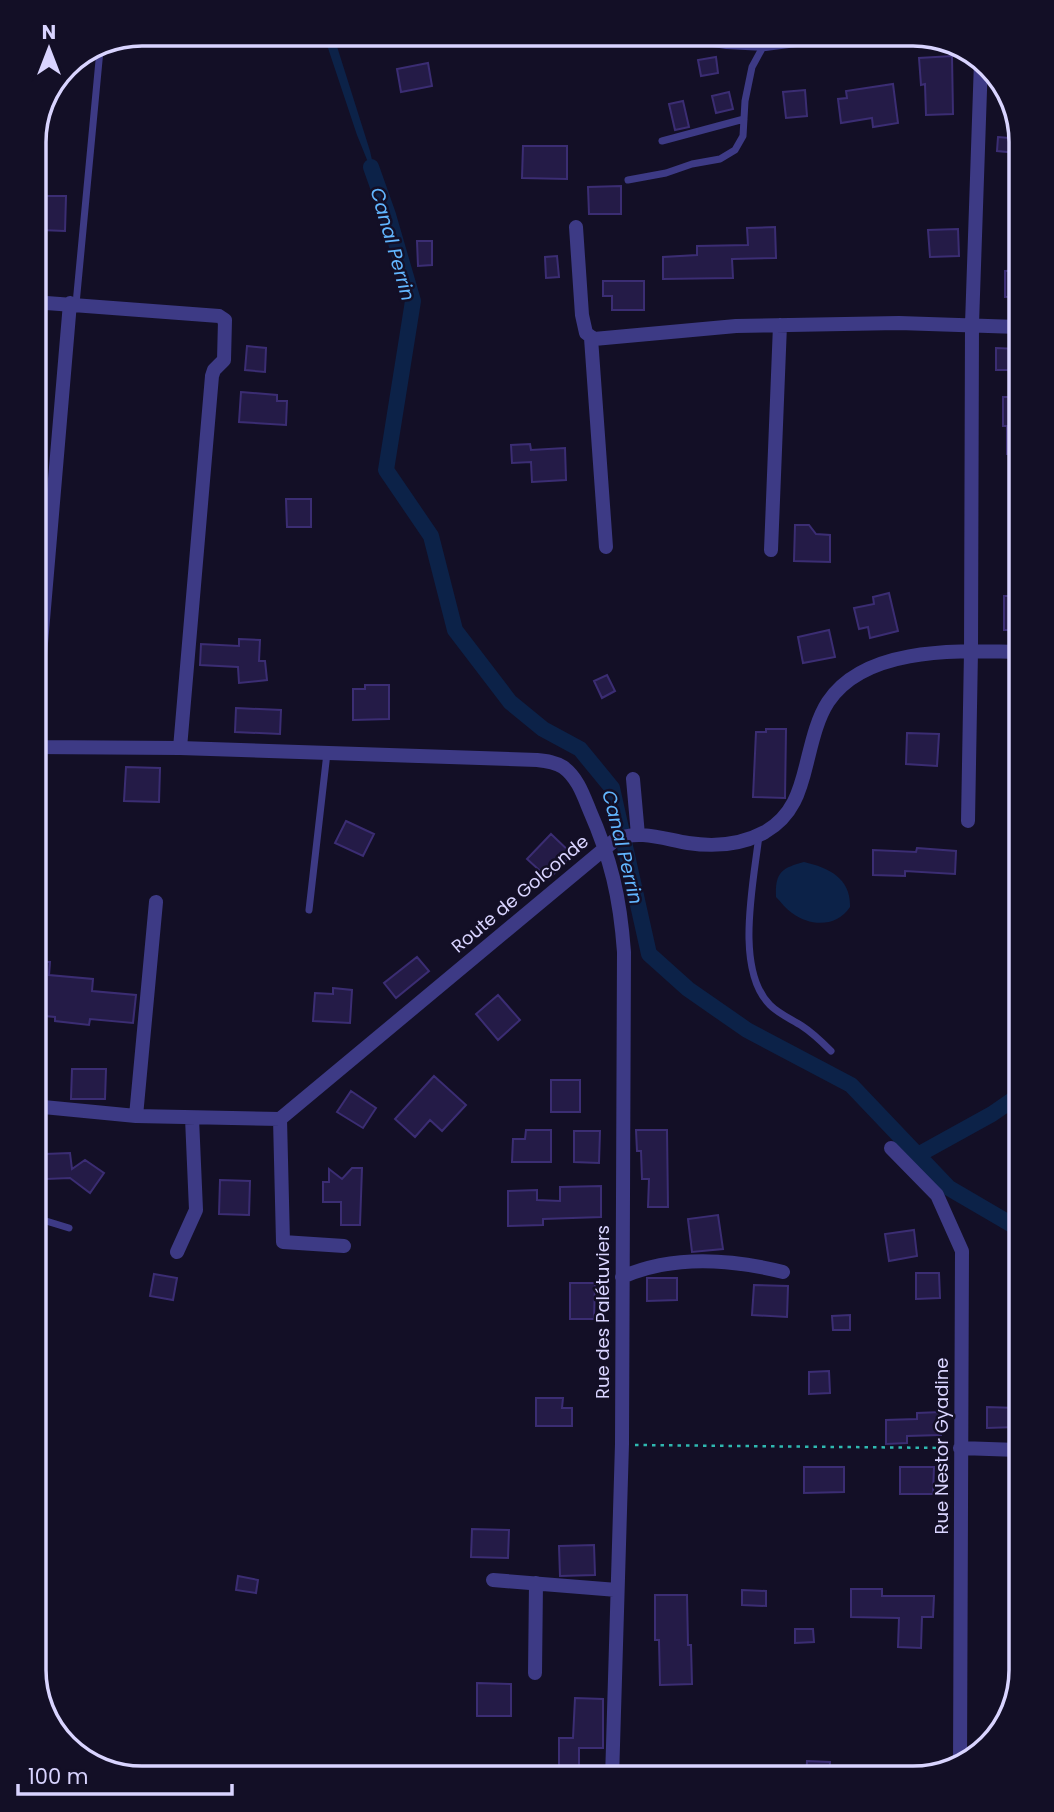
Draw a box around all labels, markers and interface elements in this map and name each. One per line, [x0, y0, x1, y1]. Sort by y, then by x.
north arrow [14, 14, 84, 84]
text: N [42, 19, 56, 46]
water label: Canal Perrin [363, 184, 422, 304]
water label: Canal Perrin [595, 787, 650, 907]
street label: Route de Golconde [446, 829, 594, 958]
street label: Rue des Palétuviers [590, 1225, 615, 1399]
street label: Rue Nestor Gyadine [929, 1358, 954, 1534]
scale bar [18, 1752, 231, 1796]
text: 100 m [28, 1762, 88, 1791]

